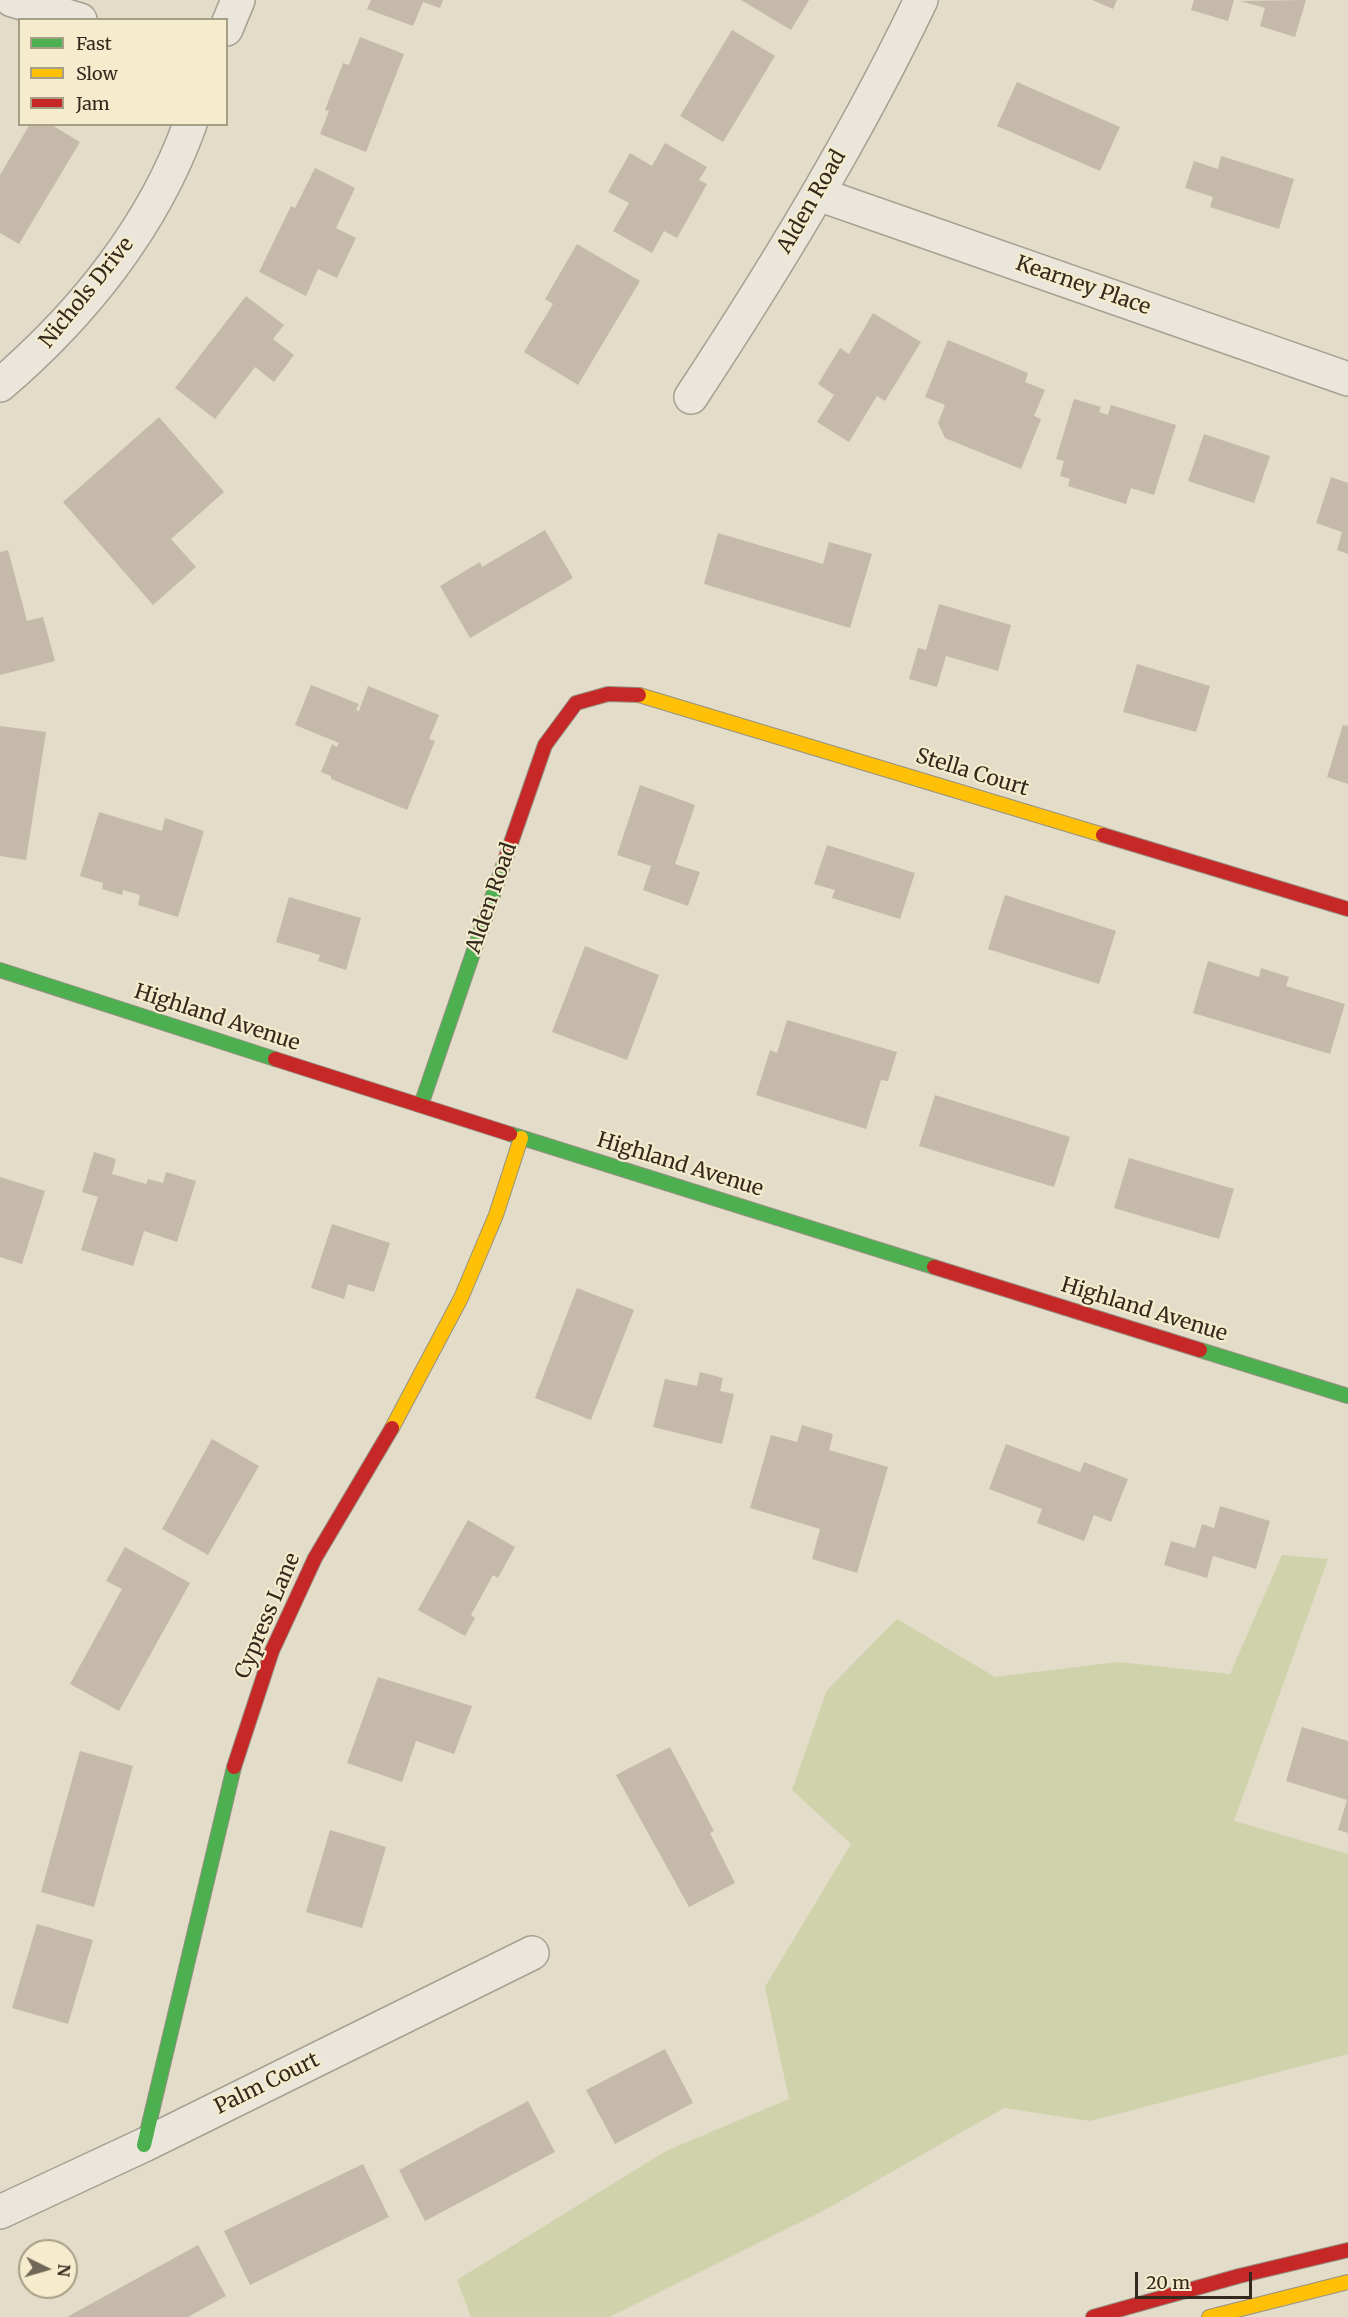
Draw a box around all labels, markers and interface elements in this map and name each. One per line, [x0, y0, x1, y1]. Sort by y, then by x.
legend [18, 18, 228, 126]
text: Fast [76, 32, 112, 55]
text: Slow [76, 62, 118, 85]
text: Jam [76, 92, 110, 115]
street label: Alden Road [772, 146, 852, 258]
street label: Nichols Drive [35, 232, 139, 354]
street label: Kearney Place [1012, 251, 1154, 321]
street label: Stella Court [913, 744, 1031, 802]
street label: Alden Road [461, 839, 523, 957]
street label: Highland Avenue [131, 979, 303, 1057]
street label: Highland Avenue [594, 1128, 766, 1202]
street label: Highland Avenue [1058, 1273, 1230, 1347]
street label: Cypress Lane [230, 1549, 306, 1683]
street label: Palm Court [211, 2048, 323, 2120]
north arrow [18, 2239, 78, 2299]
scale bar [1138, 2260, 1255, 2298]
text: N [53, 2263, 74, 2278]
text: 20 m [1146, 2271, 1190, 2294]

